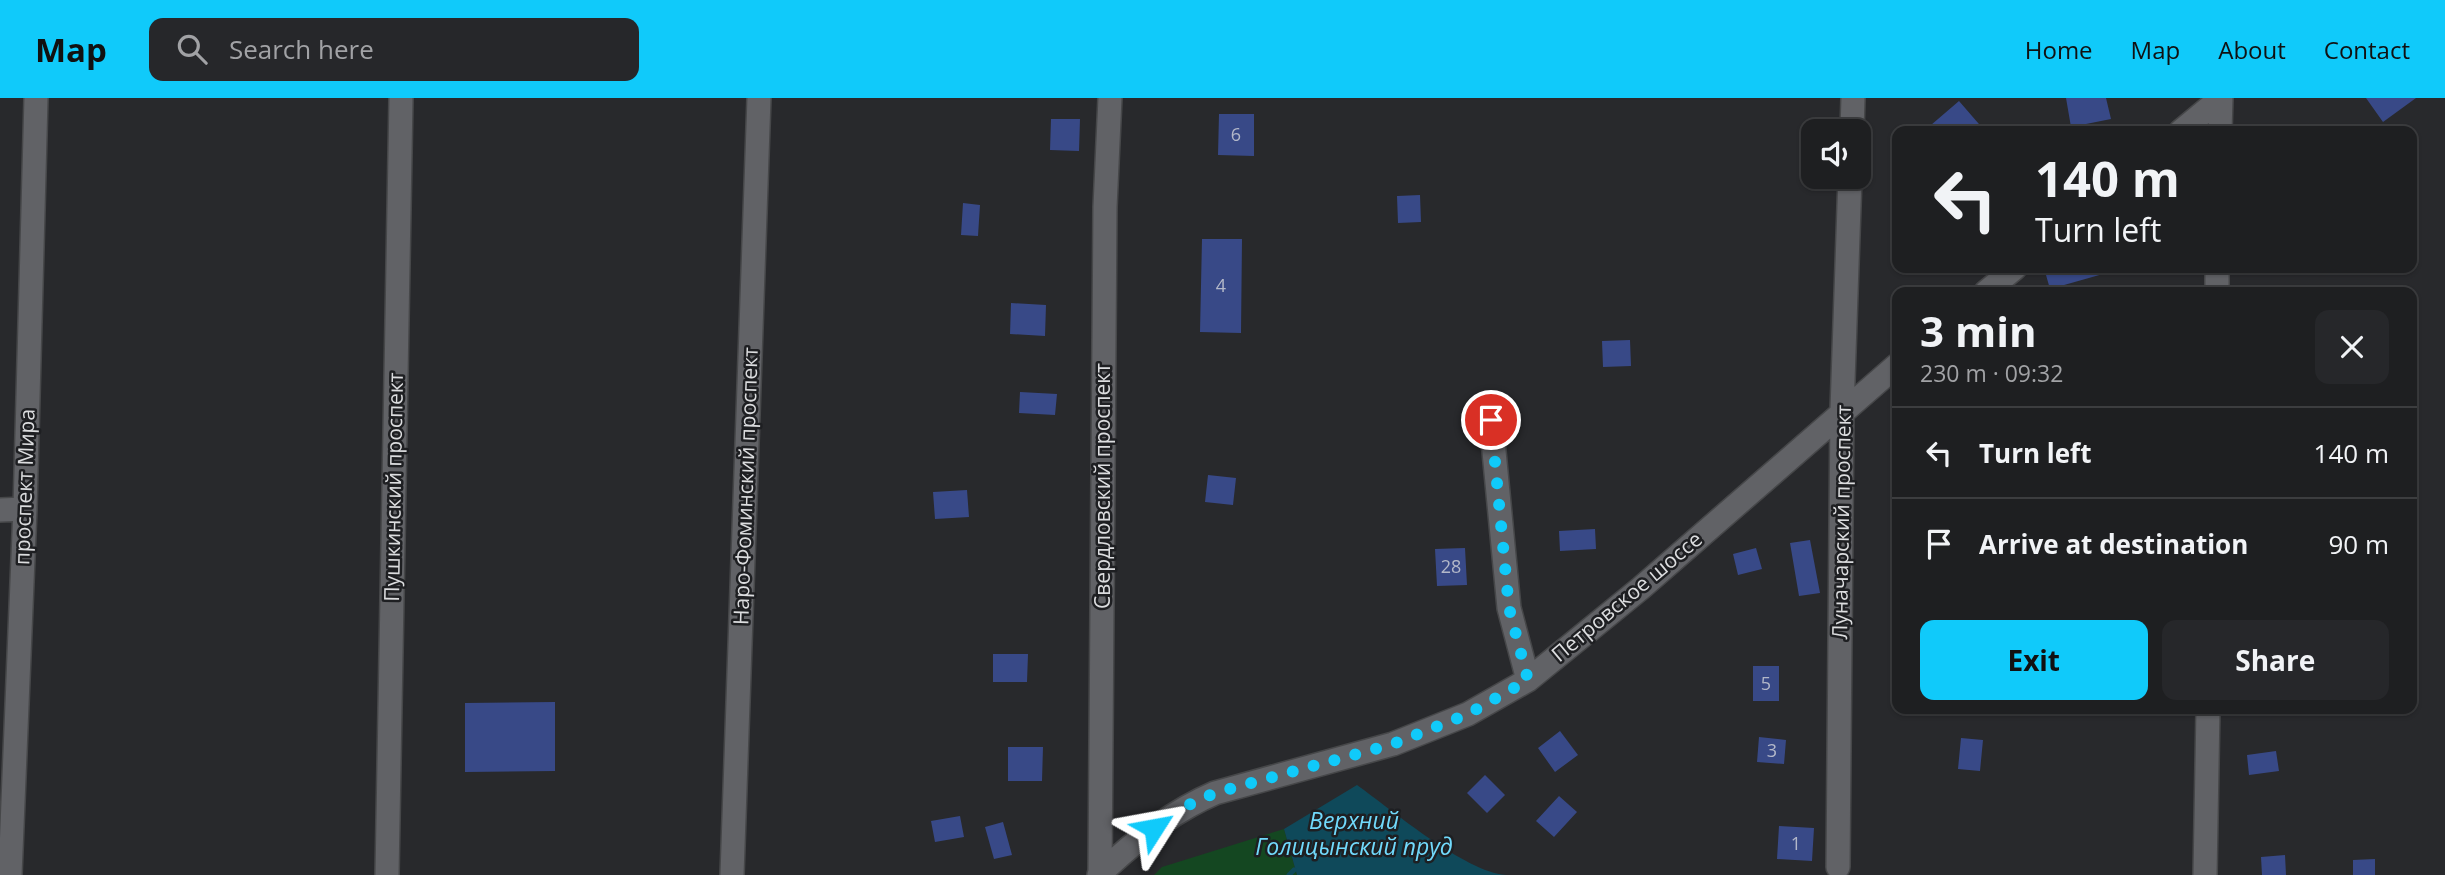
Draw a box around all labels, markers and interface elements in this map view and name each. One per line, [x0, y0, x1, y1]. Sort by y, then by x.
search box [149, 18, 639, 81]
text: Map [35, 27, 107, 72]
icon: search [173, 30, 211, 68]
text: Search here [229, 31, 374, 67]
text: Home [2025, 33, 2093, 66]
text: Map [2131, 33, 2180, 66]
text: About [2218, 33, 2286, 66]
text: Contact [2324, 33, 2410, 66]
map controls [1801, 119, 1871, 189]
button: sound [1801, 119, 1871, 189]
house number: 6 [1231, 122, 1241, 146]
text: 140 m [2035, 145, 2180, 211]
icon: left [1920, 154, 2011, 245]
text: Turn left [2035, 208, 2161, 251]
house number: 4 [1216, 273, 1226, 297]
text: 3 min [1920, 302, 2037, 359]
button: close [2315, 310, 2389, 384]
street label: Наро-Фоминский проспект [726, 346, 764, 625]
text: 230 m · 09:32 [1920, 357, 2063, 389]
street label: Свердловский проспект [1088, 363, 1116, 609]
street label: Пушкинский проспект [377, 372, 409, 602]
pin [1461, 390, 1521, 450]
icon: arrive [1472, 401, 1510, 439]
street label: Луначарский проспект [1825, 404, 1857, 640]
street label: проспект Мира [7, 408, 41, 566]
icon: left [1920, 434, 1958, 472]
text: Turn left [1979, 435, 2091, 471]
text: 140 m [2314, 435, 2389, 471]
street label: Петровское шоссе [1545, 525, 1708, 668]
icon: arrive [1920, 525, 1958, 563]
text: Arrive at destination [1979, 526, 2248, 562]
text: 90 m [2328, 526, 2389, 562]
house number: 28 [1441, 554, 1461, 578]
button: Exit [1920, 620, 2148, 700]
button: Share [2162, 620, 2389, 700]
house number: 5 [1761, 671, 1771, 695]
house number: 3 [1767, 738, 1777, 762]
position arrow [1117, 791, 1191, 865]
water label: Верхний Голицынский пруд [1255, 804, 1453, 862]
house number: 1 [1791, 831, 1801, 855]

